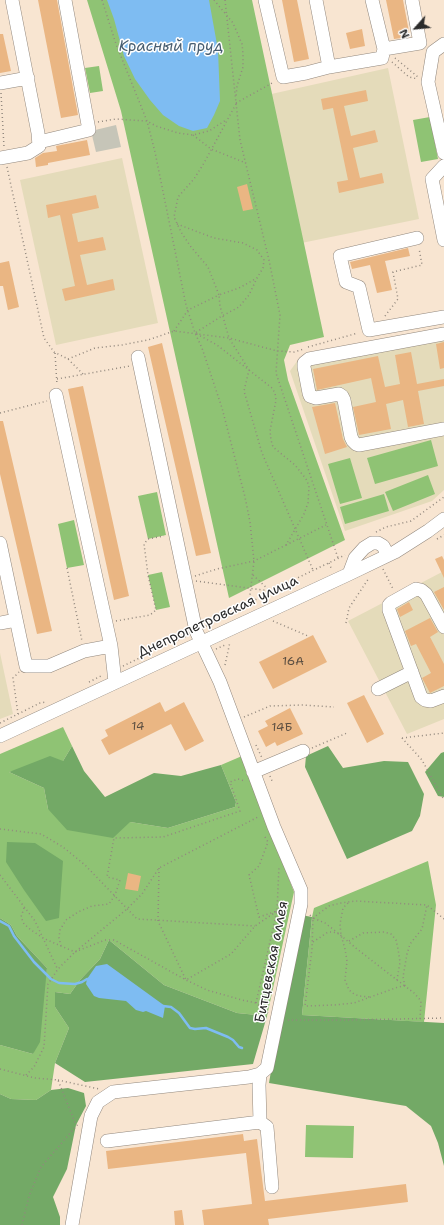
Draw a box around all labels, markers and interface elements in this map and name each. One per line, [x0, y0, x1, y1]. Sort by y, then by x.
north arrow [396, 8, 436, 48]
text: N [396, 26, 414, 41]
water label: Красный пруд [119, 38, 223, 56]
street label: Днепропетровская улица [135, 572, 301, 662]
house number: 16А [282, 655, 304, 669]
house number: 14 [132, 720, 144, 734]
house number: 14Б [272, 721, 292, 735]
street label: Битцевская аллея [252, 900, 292, 1024]

